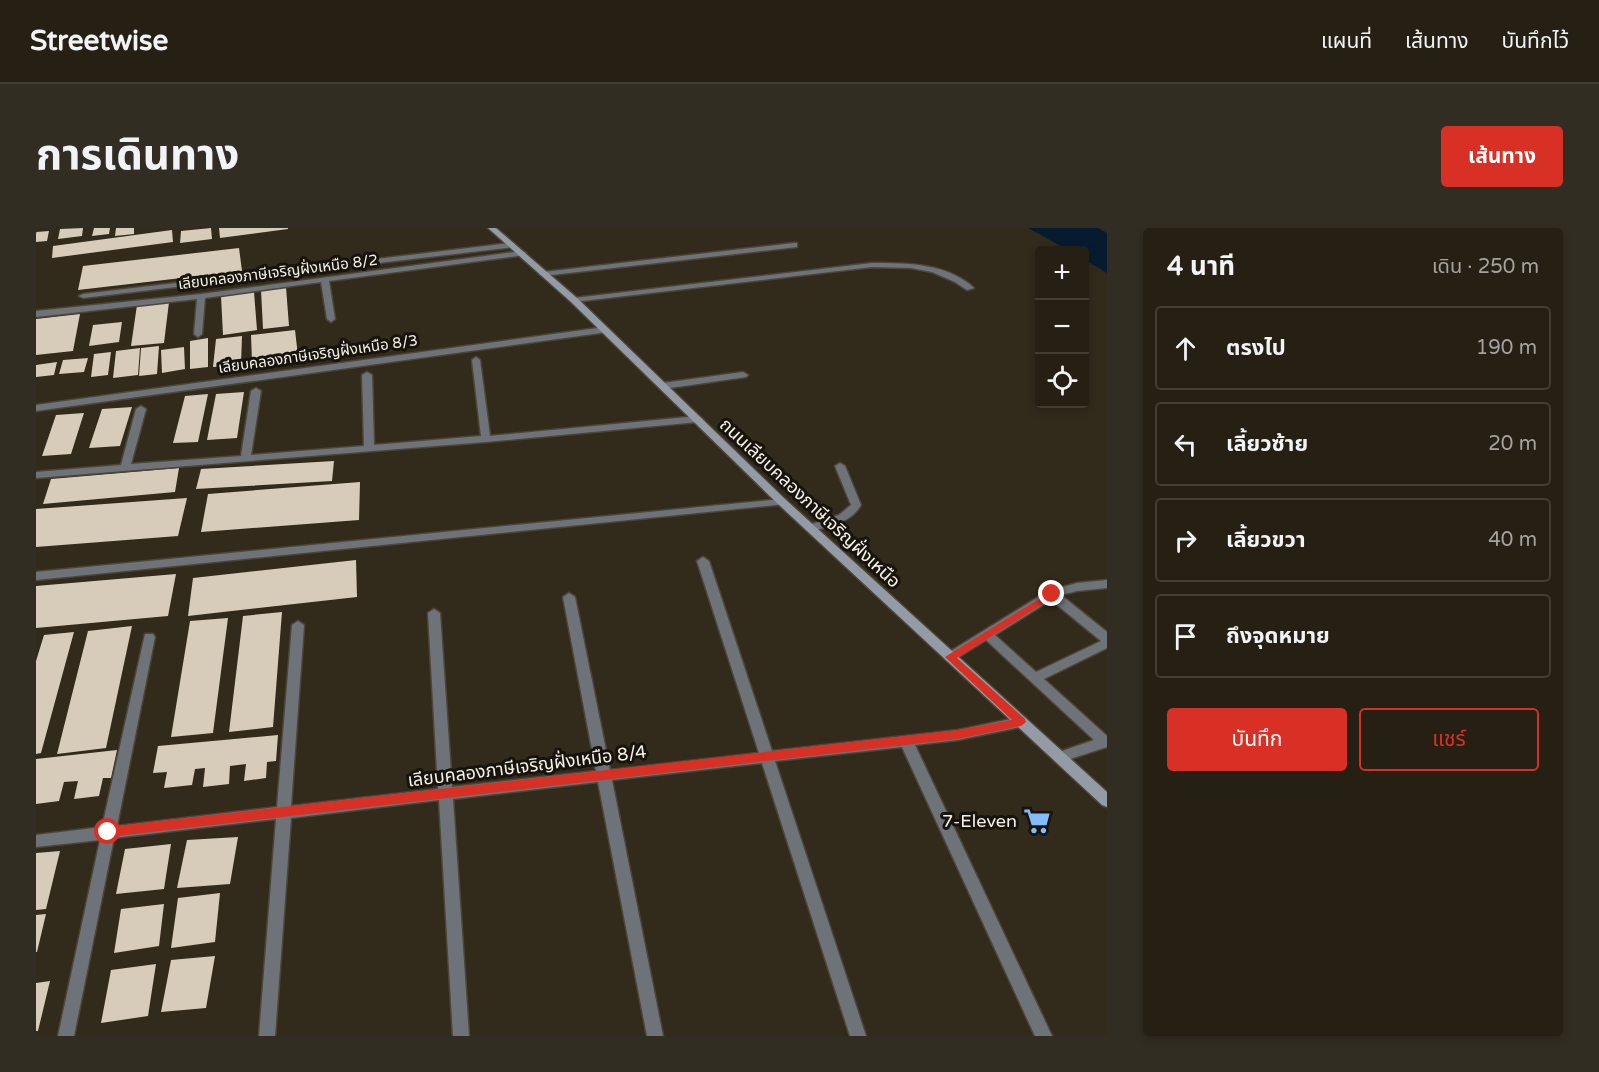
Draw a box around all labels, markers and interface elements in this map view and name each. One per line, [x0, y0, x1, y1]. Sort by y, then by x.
text: Streetwise [30, 24, 168, 58]
text: แผนที่ [1321, 29, 1372, 54]
text: เส้นทาง [1405, 29, 1469, 54]
text: บันทึกไว้ [1502, 29, 1569, 54]
button: เส้นทาง [1441, 126, 1563, 187]
text: การเดินทาง [36, 130, 239, 181]
map controls [1035, 246, 1089, 408]
button: + [1035, 246, 1089, 300]
street label: เลียบคลองภาษีเจริญฝั่งเหนือ 8/2 [177, 249, 379, 293]
text: 4 นาที [1167, 251, 1235, 282]
text: เดิน · 250 m [1432, 255, 1539, 279]
button: − [1035, 300, 1089, 354]
street label: เลียบคลองภาษีเจริญฝั่งเหนือ 8/3 [217, 330, 419, 377]
icon: ahead [1169, 332, 1202, 365]
text: ตรงไป [1226, 335, 1286, 361]
text: 190 m [1476, 336, 1537, 360]
button: locate [1035, 354, 1089, 408]
street label: ถนนเลียบคลองภาษีเจริญฝั่งเหนือ [715, 413, 906, 593]
icon: left [1169, 428, 1202, 461]
text: เลี้ยวซ้าย [1226, 431, 1308, 457]
text: 20 m [1488, 432, 1537, 456]
icon: right [1169, 524, 1202, 557]
text: เลี้ยวขวา [1226, 527, 1306, 553]
text: 40 m [1488, 528, 1537, 552]
route end [1038, 580, 1064, 606]
icon: arrive [1169, 620, 1202, 653]
text: ถึงจุดหมาย [1226, 623, 1330, 649]
button: บันทึก [1167, 708, 1347, 771]
button: แชร์ [1359, 708, 1539, 771]
street label: เลียบคลองภาษีเจริญฝั่งเหนือ 8/4 [406, 739, 648, 792]
supermarket icon: 7-Eleven [1022, 806, 1052, 836]
place label: 7-Eleven [942, 810, 1017, 832]
route start [94, 818, 120, 844]

